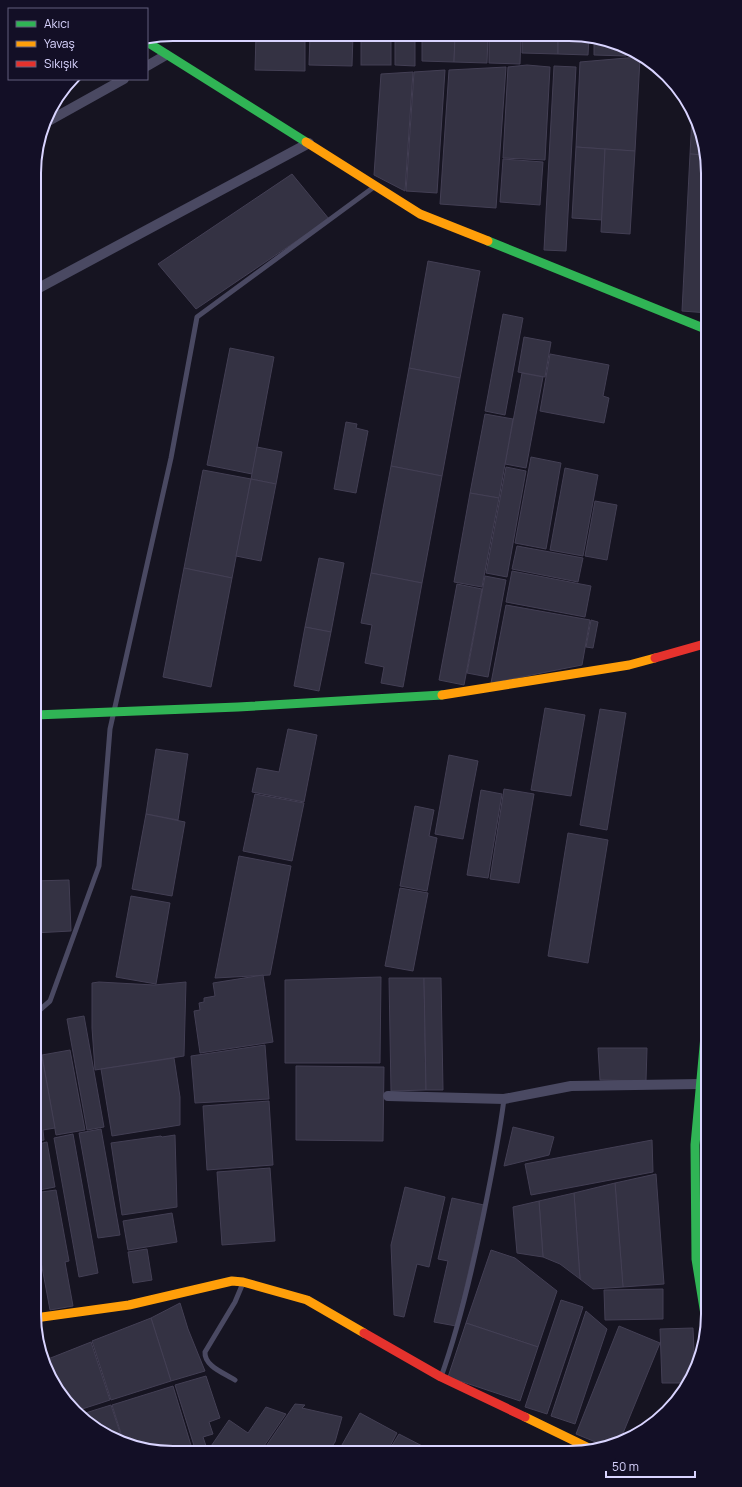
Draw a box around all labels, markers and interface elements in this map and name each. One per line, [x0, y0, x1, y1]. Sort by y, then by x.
legend [8, 8, 148, 80]
text: Akıcı [44, 15, 70, 32]
text: Yavaş [44, 35, 75, 52]
text: Sıkışık [44, 55, 79, 72]
scale bar [606, 1453, 695, 1479]
text: 50 m [612, 1458, 639, 1475]

